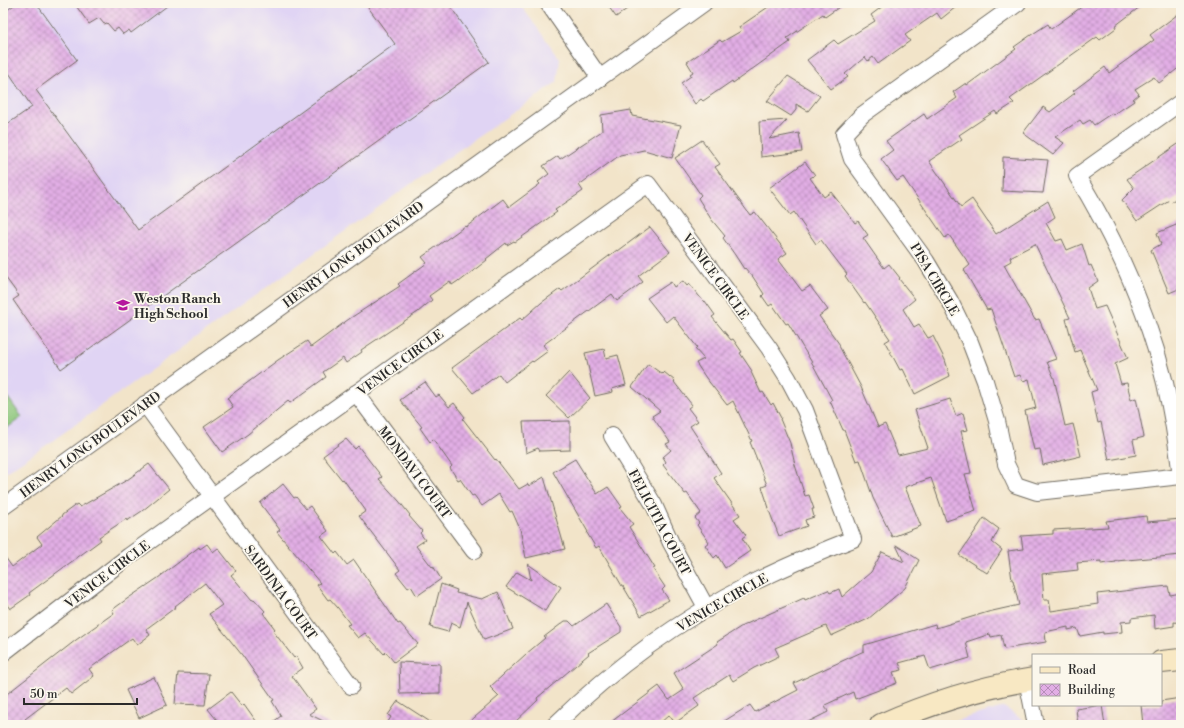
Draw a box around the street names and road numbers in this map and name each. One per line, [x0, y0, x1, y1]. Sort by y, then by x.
street label: HENRY LONG BOULEVARD [280, 198, 427, 311]
street label: VENICE CIRCLE [678, 230, 752, 323]
street label: PISA CIRCLE [906, 240, 962, 319]
street label: VENICE CIRCLE [354, 326, 447, 400]
street label: HENRY LONG BOULEVARD [17, 388, 164, 501]
street label: MONDAVI COURT [374, 423, 454, 522]
street label: FELICITIA COURT [624, 467, 694, 578]
street label: VENICE CIRCLE [61, 538, 153, 613]
street label: SARDINIA COURT [240, 542, 320, 643]
street label: VENICE CIRCLE [673, 570, 771, 636]

